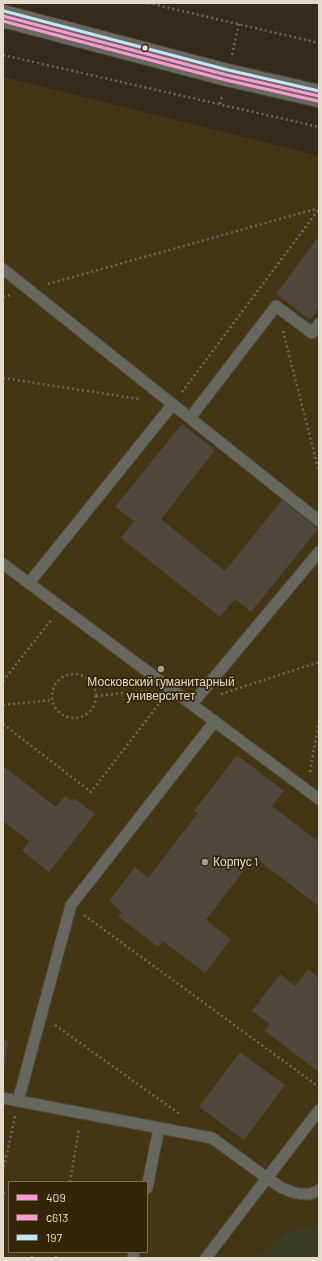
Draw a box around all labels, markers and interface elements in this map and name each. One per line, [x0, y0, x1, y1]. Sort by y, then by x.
unlabelled marker [140, 43, 150, 53]
marker: Московский гуманитарный университет [156, 664, 166, 674]
place label: Московский гуманитарный университет [87, 675, 235, 703]
place label: Корпус 1 [213, 855, 258, 869]
marker: Корпус 1 [200, 857, 210, 867]
legend [8, 1181, 148, 1253]
text: 409 [46, 1190, 66, 1204]
text: с613 [46, 1210, 68, 1224]
text: 197 [46, 1230, 62, 1244]

